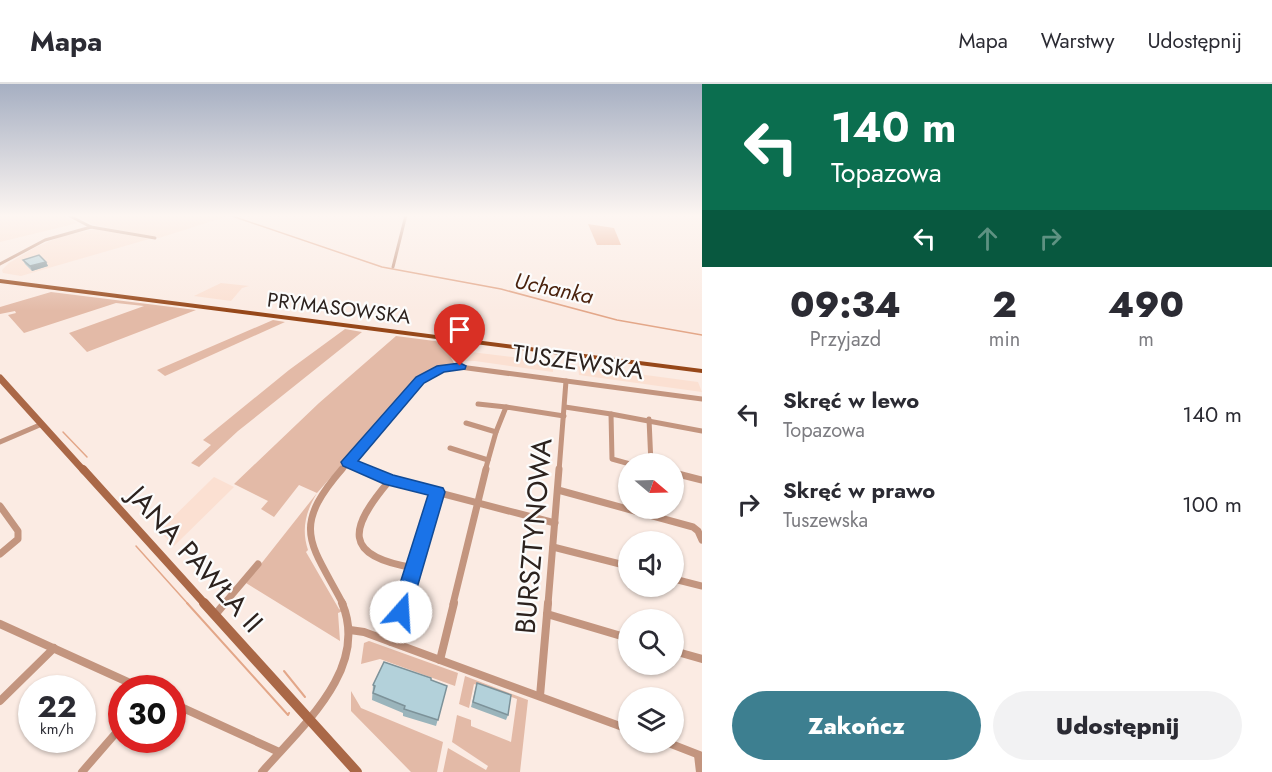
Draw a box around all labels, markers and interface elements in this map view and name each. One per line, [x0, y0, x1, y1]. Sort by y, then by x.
text: Mapa [30, 21, 102, 62]
text: Mapa [959, 26, 1008, 56]
text: Warstwy [1041, 26, 1114, 56]
text: Udostępnij [1147, 26, 1242, 56]
text: 140 m [831, 97, 957, 158]
icon: left [732, 108, 810, 186]
text: Topazowa [831, 153, 942, 192]
icon: left [908, 222, 941, 255]
icon: ahead [971, 222, 1004, 255]
icon: right [1034, 222, 1067, 255]
water label: Uchanka [512, 264, 596, 312]
text: 09:34 [790, 278, 901, 330]
text: 2 [992, 278, 1017, 330]
text: 490 [1108, 278, 1184, 330]
street label: PRYMASOWSKA [266, 285, 413, 332]
pin [434, 304, 485, 366]
icon: arrive [443, 313, 476, 346]
text: Przyjazd [810, 325, 881, 354]
text: min [989, 325, 1020, 354]
text: m [1138, 325, 1154, 354]
street label: TUSZEWSKA [510, 335, 646, 388]
text: Skręć w lewo [783, 384, 919, 416]
icon: left [732, 398, 765, 431]
text: 140 m [1182, 398, 1242, 430]
text: Topazowa [783, 416, 865, 445]
street label: BURSZTYNOWA [505, 436, 563, 636]
north arrow [618, 453, 684, 519]
map controls [618, 453, 684, 753]
street label: JANA PAWŁA II [116, 474, 273, 642]
text: Skręć w prawo [783, 474, 935, 506]
icon: right [732, 488, 765, 521]
text: 100 m [1182, 488, 1242, 520]
text: Tuszewska [783, 506, 868, 535]
button: sound [618, 531, 684, 597]
position arrow [369, 580, 433, 644]
button: search [618, 609, 684, 675]
speed limit sign: 30 [108, 675, 186, 753]
text: 22 [37, 685, 77, 728]
button: layers [618, 687, 684, 753]
button: Zakończ [732, 691, 981, 760]
button: Udostępnij [993, 691, 1242, 760]
text: km/h [40, 718, 74, 740]

